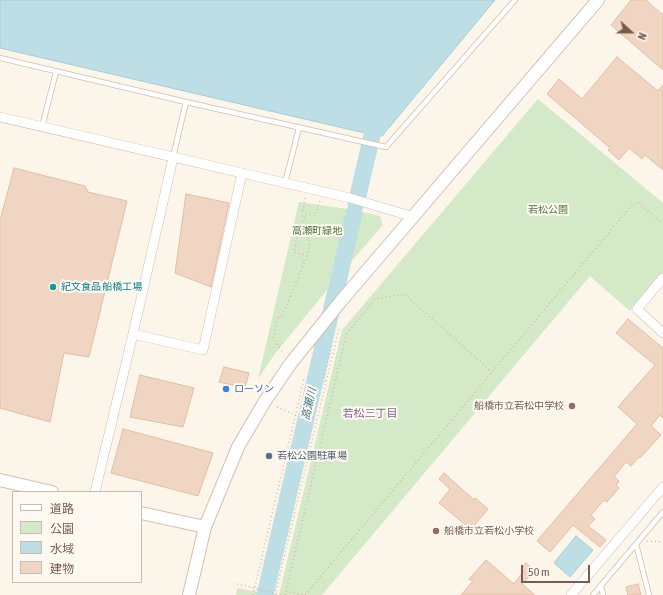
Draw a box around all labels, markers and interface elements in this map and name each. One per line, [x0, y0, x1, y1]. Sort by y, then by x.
north arrow [611, 12, 651, 52]
text: N [635, 31, 649, 41]
park label: 若松公園 [528, 204, 568, 216]
park label: 高瀬町緑地 [292, 225, 342, 237]
place label: 紀文食品 船橋工場 [61, 281, 142, 293]
marker: 紀文食品 船橋工場 [48, 282, 58, 292]
place label: ローソン [234, 383, 274, 395]
marker: ローソン [221, 384, 231, 394]
water label: 高瀬川 [299, 386, 319, 422]
place label: 船橋市立若松中学校 [474, 400, 564, 412]
marker: 船橋市立若松中学校 [567, 401, 577, 411]
district label: 若松三丁目 [343, 407, 397, 421]
place label: 若松公園駐車場 [277, 450, 347, 462]
marker: 若松公園駐車場 [264, 451, 274, 461]
legend [12, 491, 142, 583]
text: 道路 [50, 502, 74, 516]
text: 公園 [50, 522, 74, 536]
place label: 船橋市立若松小学校 [444, 525, 534, 537]
marker: 船橋市立若松小学校 [431, 526, 441, 536]
text: 水域 [50, 542, 74, 556]
scale bar [523, 557, 592, 583]
text: 建物 [50, 562, 74, 576]
text: 50 m [528, 565, 550, 579]

